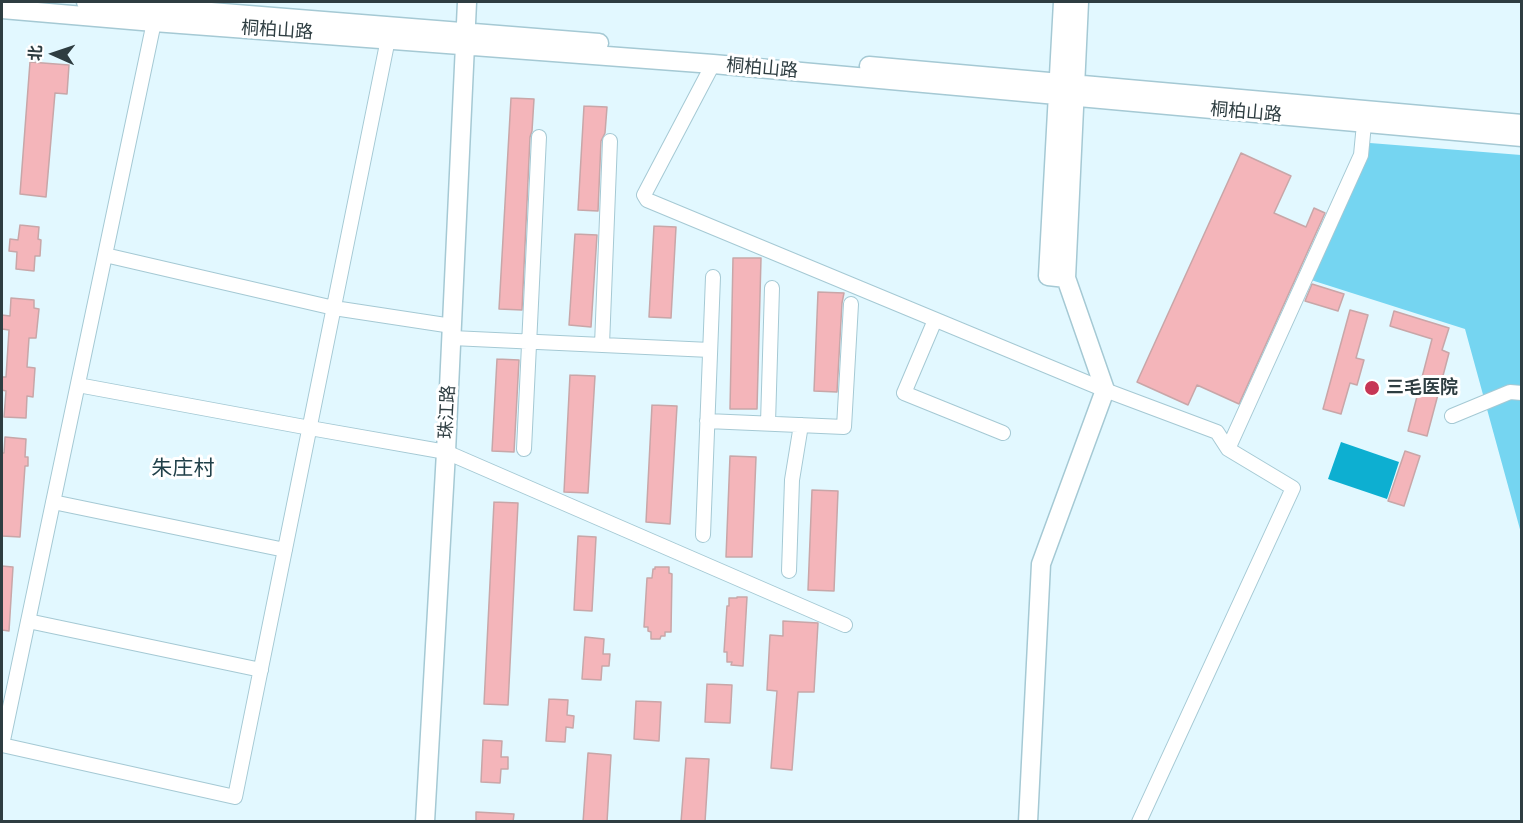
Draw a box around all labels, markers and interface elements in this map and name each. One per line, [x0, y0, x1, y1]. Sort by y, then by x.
street label: 桐柏山路 [240, 18, 314, 44]
north arrow [24, 24, 84, 84]
text: 北 [26, 45, 46, 62]
street label: 桐柏山路 [725, 55, 799, 83]
street label: 桐柏山路 [1209, 99, 1283, 127]
place label: 三毛医院 [1386, 377, 1458, 399]
marker: 三毛医院 [1363, 379, 1381, 397]
street label: 珠江路 [436, 384, 460, 440]
district label: 朱庄村 [152, 456, 214, 482]

